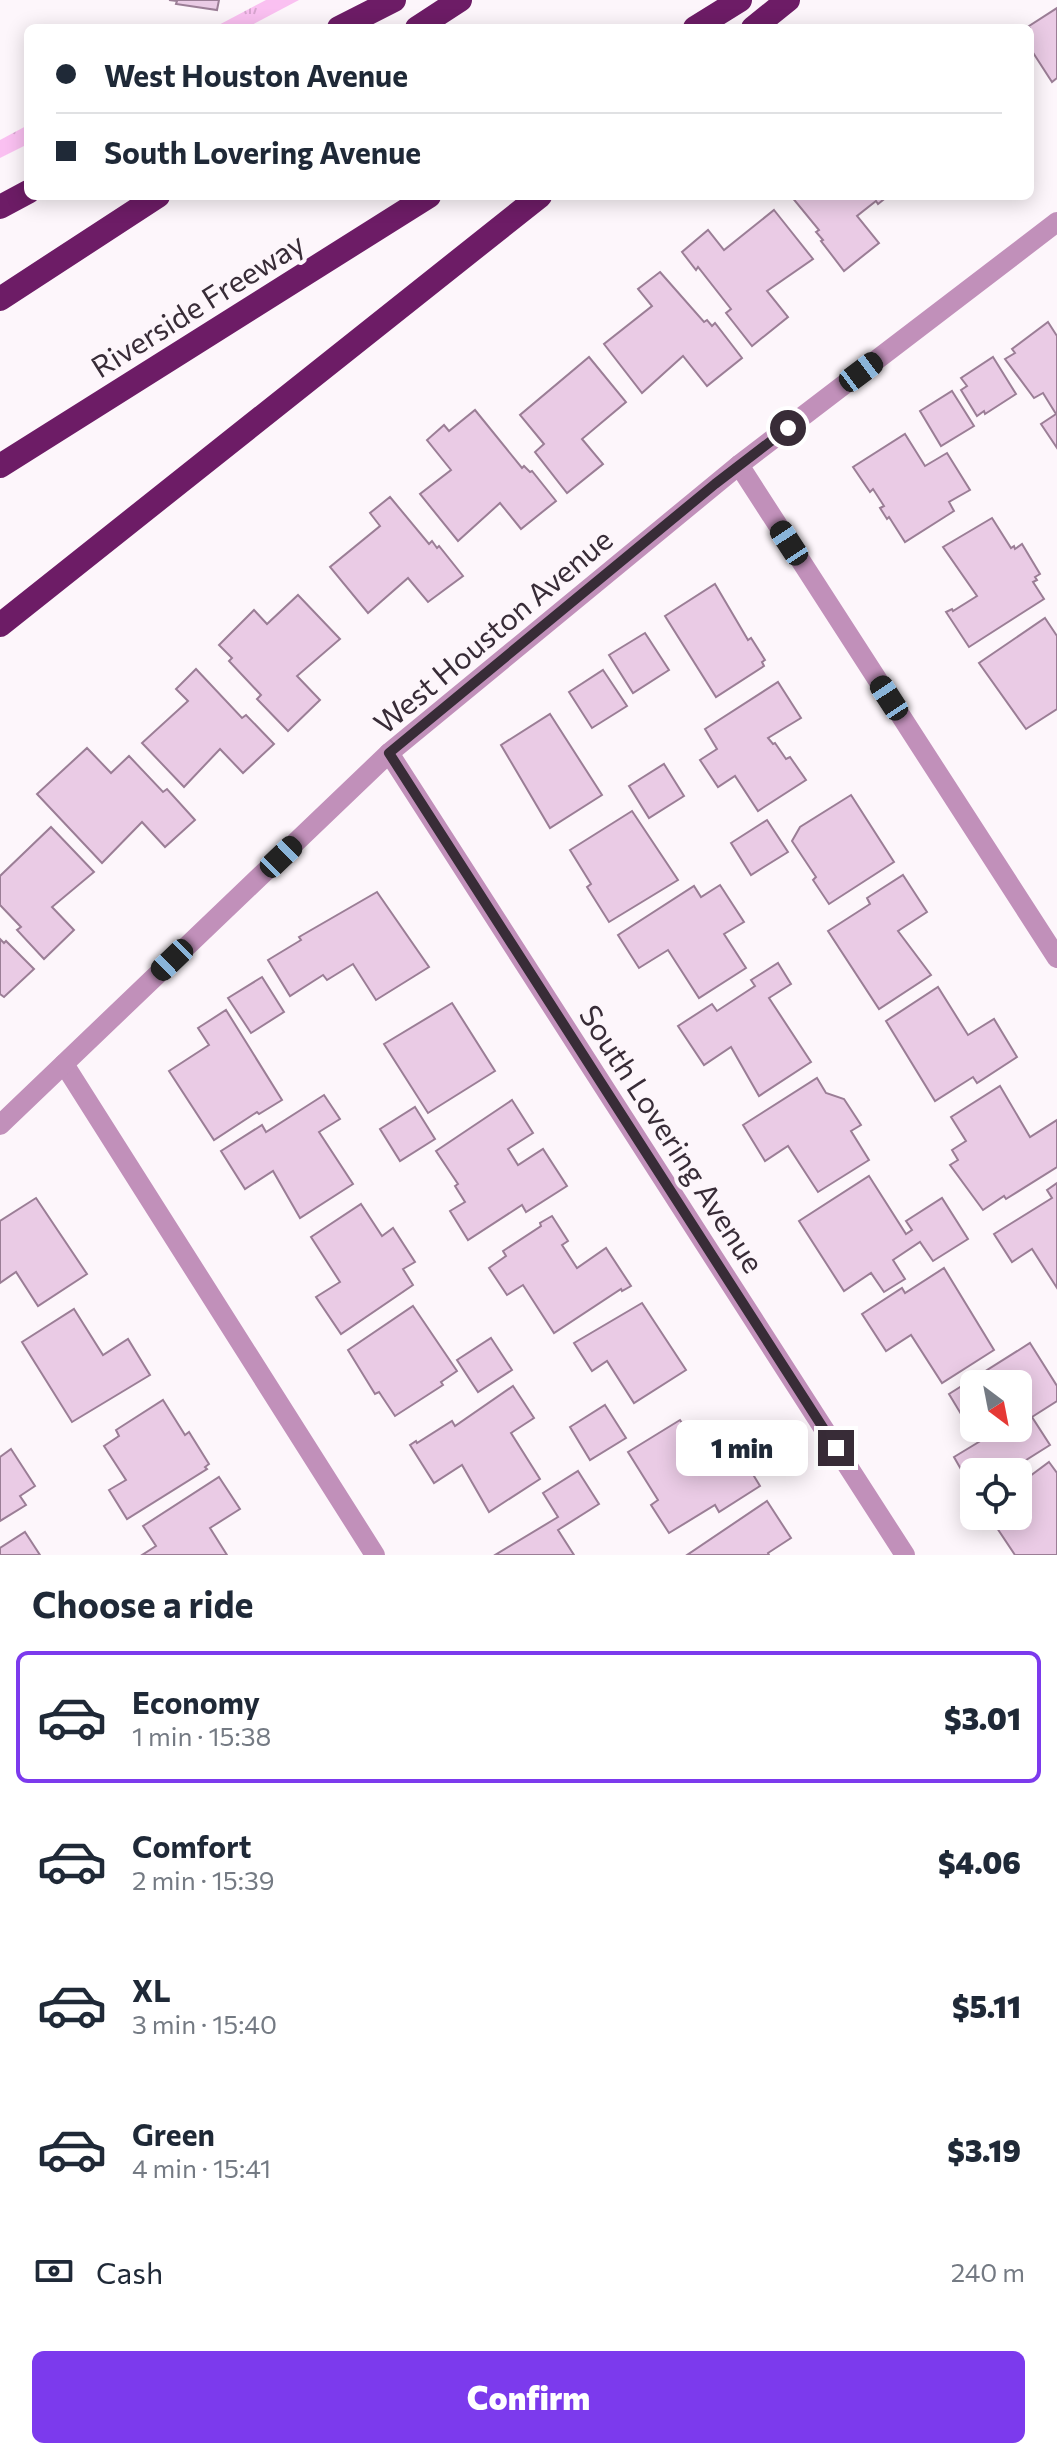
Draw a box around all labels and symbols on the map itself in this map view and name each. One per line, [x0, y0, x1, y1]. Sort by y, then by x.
street label: Riverside Freeway [84, 224, 310, 384]
car [835, 348, 887, 396]
route start [770, 410, 806, 446]
car [766, 516, 812, 570]
street label: West Houston Avenue [365, 520, 619, 740]
car [866, 671, 912, 725]
car [255, 832, 307, 882]
car [146, 935, 198, 985]
street label: South Lovering Avenue [573, 997, 773, 1279]
north arrow [960, 1370, 1032, 1442]
callout: 1 min [676, 1420, 808, 1476]
route end [818, 1430, 854, 1466]

